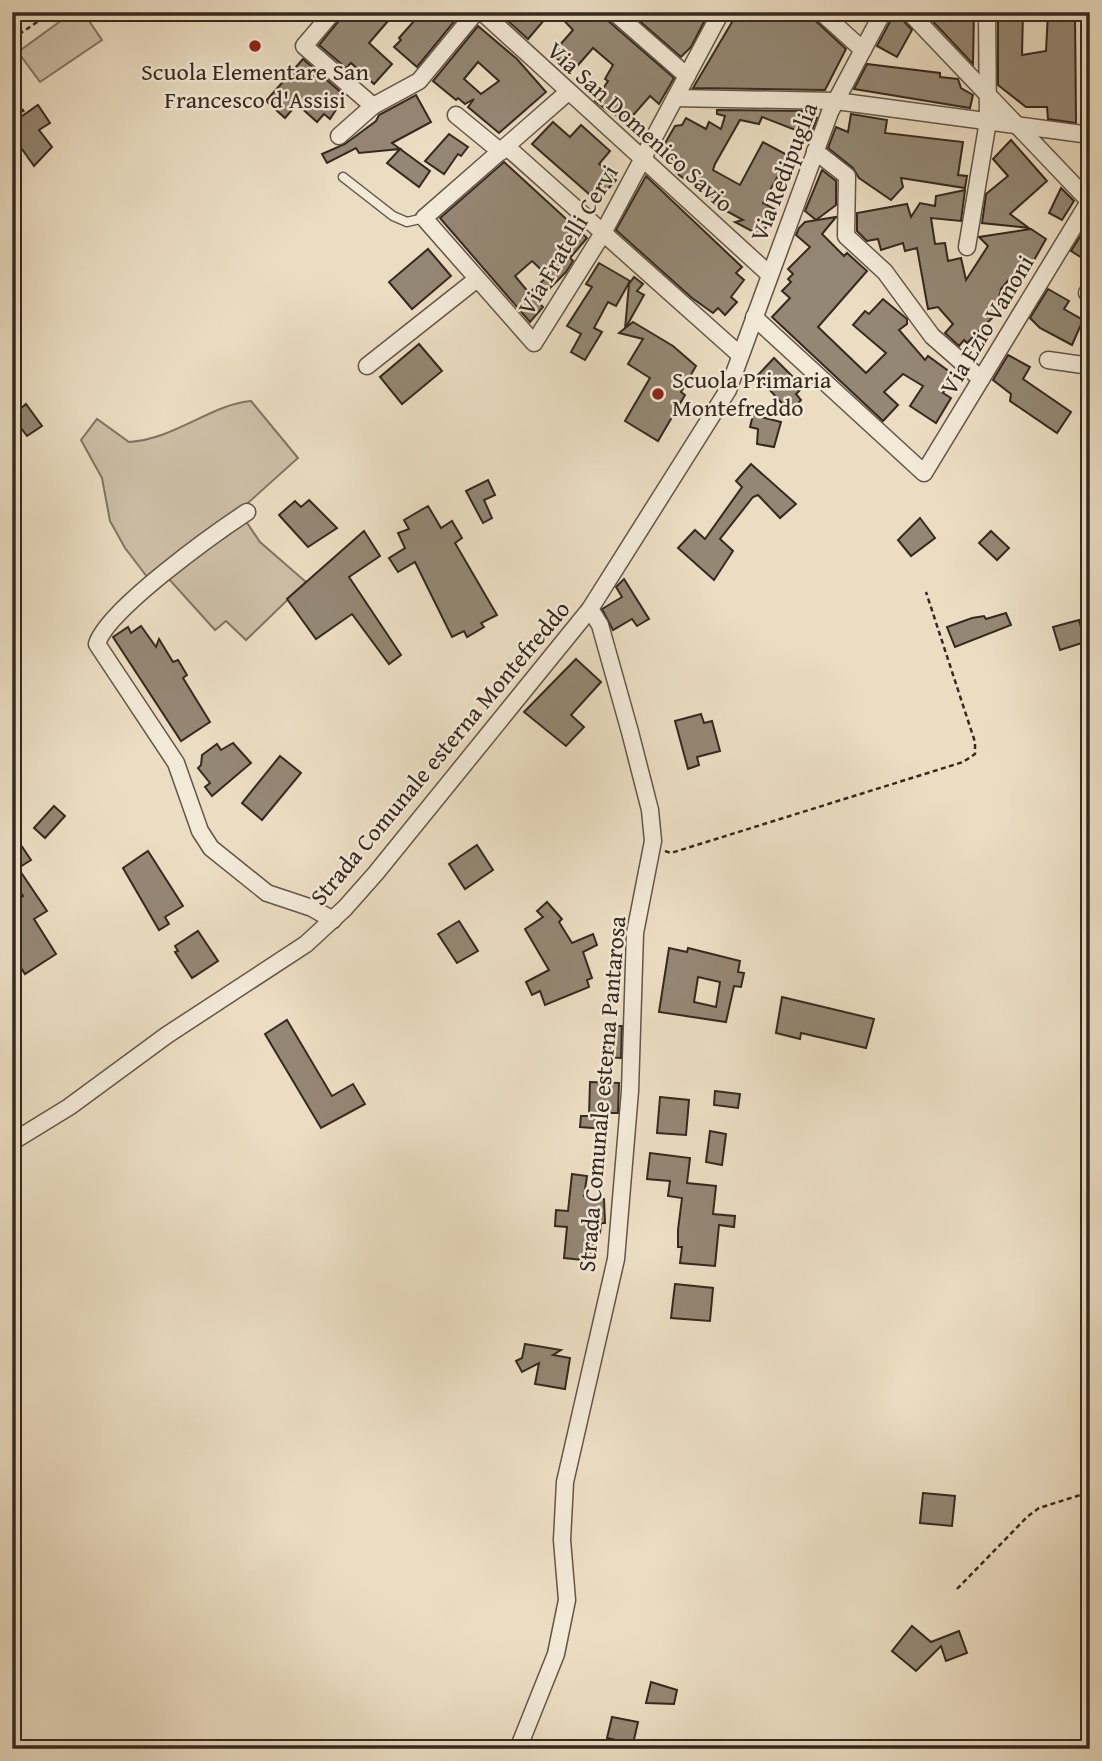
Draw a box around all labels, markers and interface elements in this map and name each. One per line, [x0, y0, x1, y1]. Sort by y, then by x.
street label: Via San Domenico Savio [539, 33, 741, 220]
marker: Scuola Elementare San Francesco d'Assisi [247, 38, 263, 54]
place label: Scuola Elementare San Francesco d'Assisi [141, 54, 369, 117]
street label: Via Redipuglia [741, 97, 826, 246]
street label: Via Fratelli Cervi [509, 158, 626, 322]
street label: Via Ezio Vanoni [931, 248, 1042, 401]
place label: Scuola Primaria Montefreddo [672, 362, 832, 425]
marker: Scuola Primaria Montefreddo [650, 386, 666, 402]
street label: Strada Comunale esterna Montefreddo [301, 593, 578, 913]
street label: Strada Comunale esterna Pantarosa [568, 914, 635, 1273]

